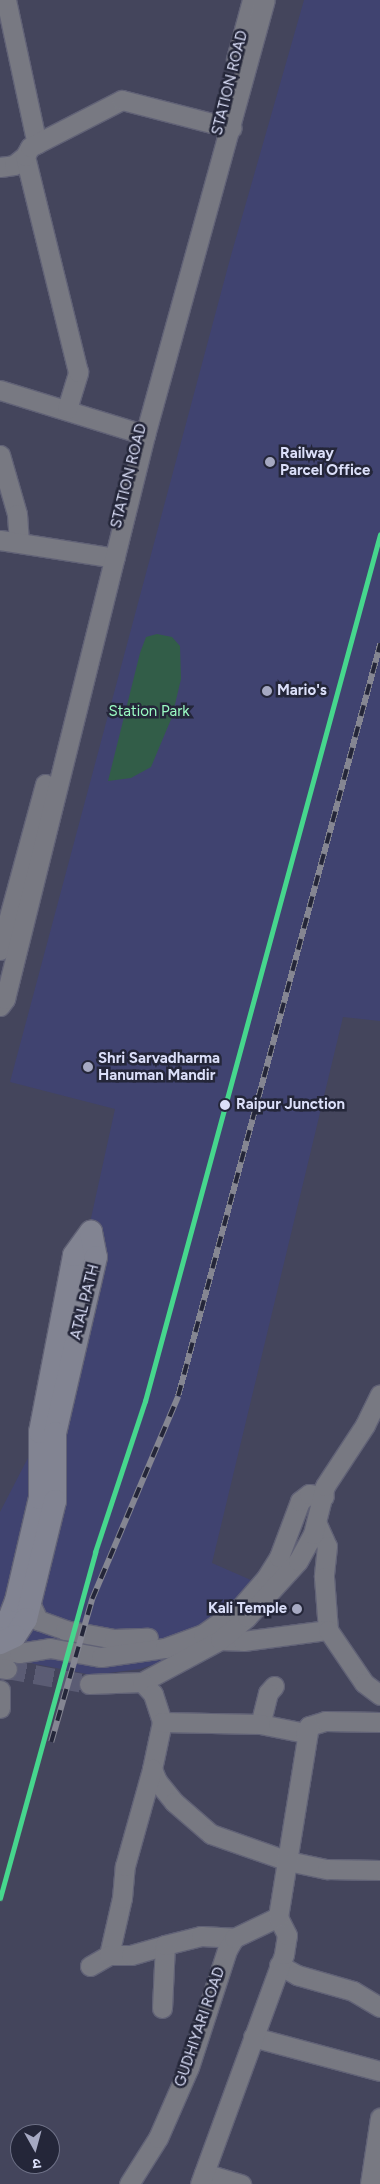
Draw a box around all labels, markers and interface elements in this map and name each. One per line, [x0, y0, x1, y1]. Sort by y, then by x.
street label: STATION ROAD [208, 29, 252, 137]
street label: STATION ROAD [107, 422, 151, 530]
place label: Railway Parcel Office [280, 444, 370, 479]
marker: Railway Parcel Office [264, 456, 276, 468]
place label: Mario's [277, 682, 327, 700]
marker: Mario's [261, 685, 273, 697]
park label: Station Park [109, 703, 189, 721]
place label: Shri Sarvadharma Hanuman Mandir [98, 1049, 220, 1084]
marker: Shri Sarvadharma Hanuman Mandir [82, 1061, 94, 1073]
place label: Raipur Junction [236, 1096, 345, 1114]
marker: Raipur Junction [218, 1098, 232, 1112]
street label: ATAL PATH [67, 1262, 103, 1342]
place label: Kali Temple [208, 1600, 287, 1618]
marker: Kali Temple [291, 1603, 303, 1615]
street label: GUDHIYARI ROAD [171, 1965, 229, 2089]
north arrow [10, 2124, 60, 2174]
text: उ [32, 2154, 42, 2172]

